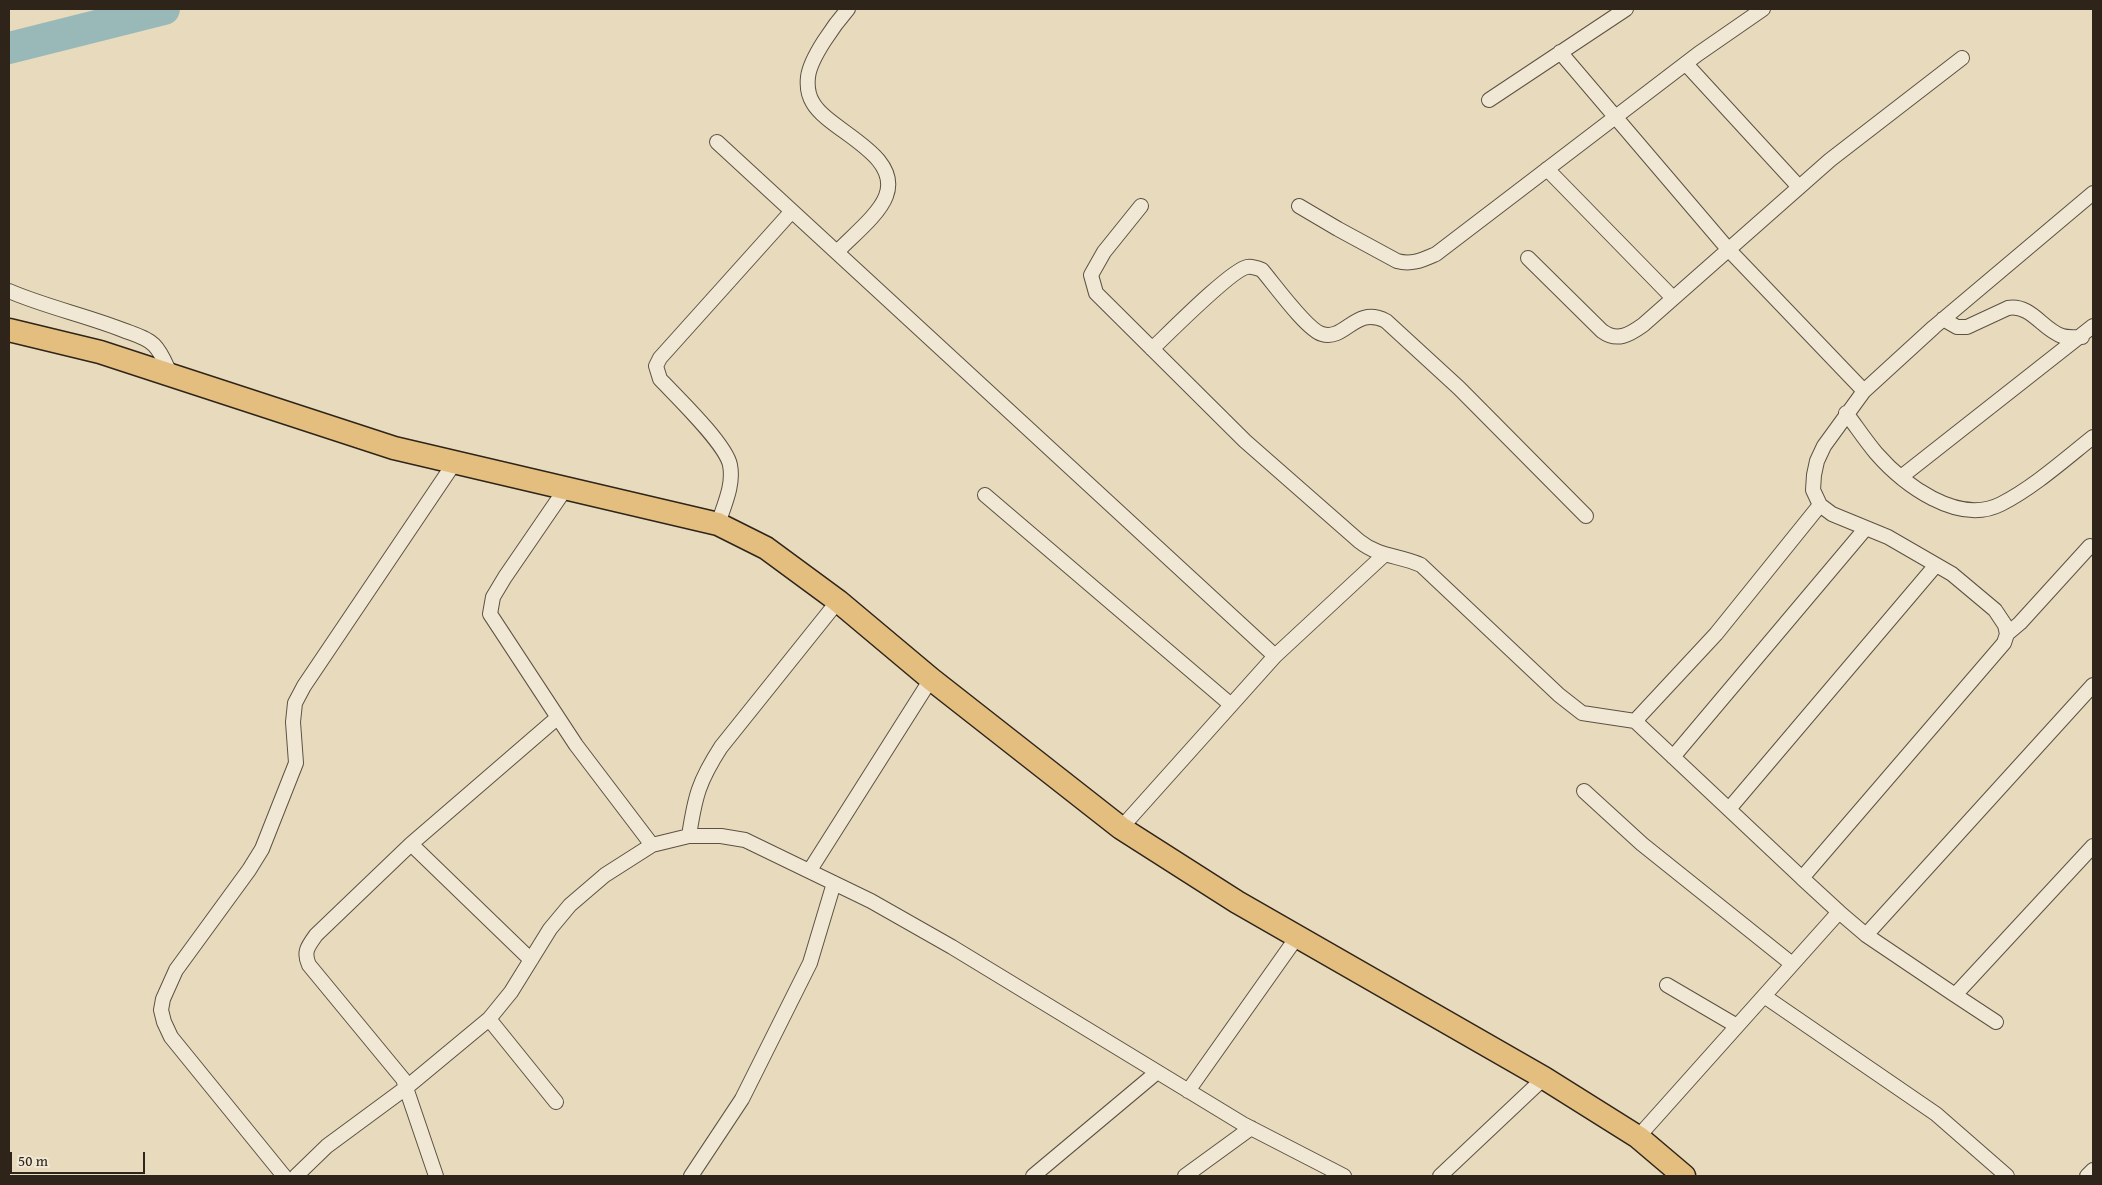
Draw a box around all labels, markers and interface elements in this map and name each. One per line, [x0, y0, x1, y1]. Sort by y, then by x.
scale bar [12, 1142, 148, 1174]
text: 50 m [18, 1150, 48, 1171]

